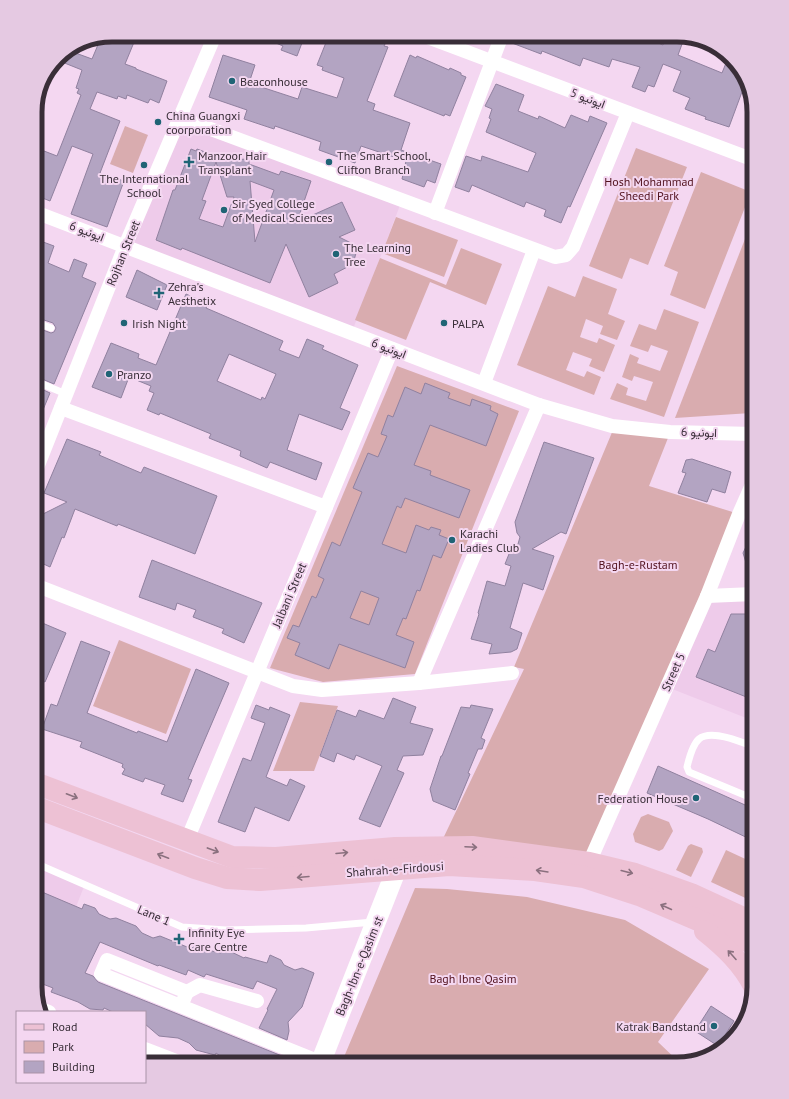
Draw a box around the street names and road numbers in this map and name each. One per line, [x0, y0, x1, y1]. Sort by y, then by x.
street label: ایونیو 5 [568, 85, 608, 112]
street label: ایونیو 6 [67, 218, 107, 245]
street label: Rojhan Street [103, 218, 143, 288]
street label: ایونیو 6 [369, 335, 409, 362]
street label: ایونیو 6 [681, 424, 717, 441]
street label: Jalbani Street [268, 560, 309, 631]
street label: Street 5 [658, 650, 688, 694]
street label: Shahrah-e-Firdousi [346, 858, 444, 880]
street label: Lane 1 [135, 901, 173, 929]
street label: Bagh-Ibn-e-Qasim st [332, 914, 386, 1018]

